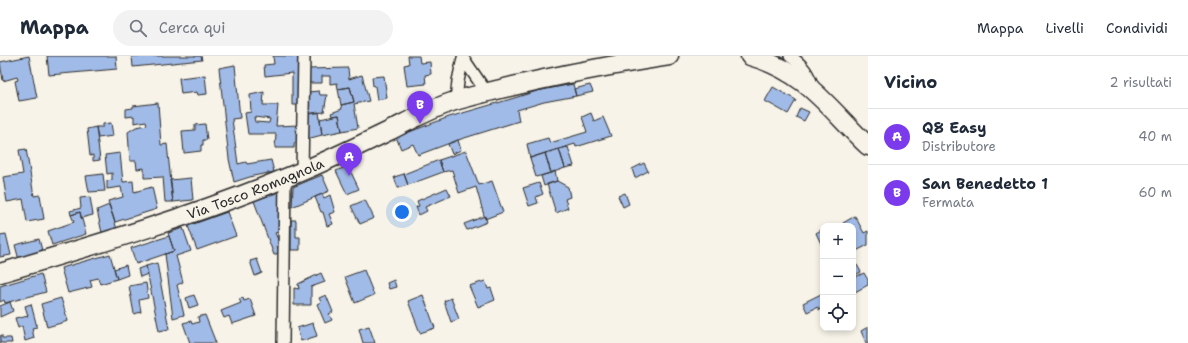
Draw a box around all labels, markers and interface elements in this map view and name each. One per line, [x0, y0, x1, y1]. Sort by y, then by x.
search box [113, 10, 393, 46]
text: Mappa [20, 15, 89, 40]
icon: search [127, 17, 149, 39]
text: Cerca qui [159, 18, 225, 38]
text: Mappa [977, 19, 1024, 37]
text: Livelli [1046, 19, 1084, 37]
text: Condividi [1106, 19, 1168, 37]
text: Vicino [884, 71, 937, 93]
text: 2 risultati [1109, 74, 1172, 91]
pin: B [407, 91, 433, 124]
text: Q8 Easy [922, 118, 986, 138]
text: A [892, 128, 902, 145]
text: 40 m [1138, 128, 1172, 145]
text: Distributore [922, 138, 996, 155]
pin: A [336, 143, 362, 176]
street label: Via Tosco Romagnola [184, 154, 327, 223]
text: San Benedetto 1 [922, 174, 1048, 194]
text: B [893, 184, 901, 201]
text: 60 m [1139, 184, 1172, 201]
text: Fermata [922, 194, 974, 211]
your location [392, 202, 412, 222]
map controls [820, 223, 856, 331]
button: + [820, 223, 856, 259]
button: − [820, 259, 856, 295]
button: locate [820, 295, 856, 331]

